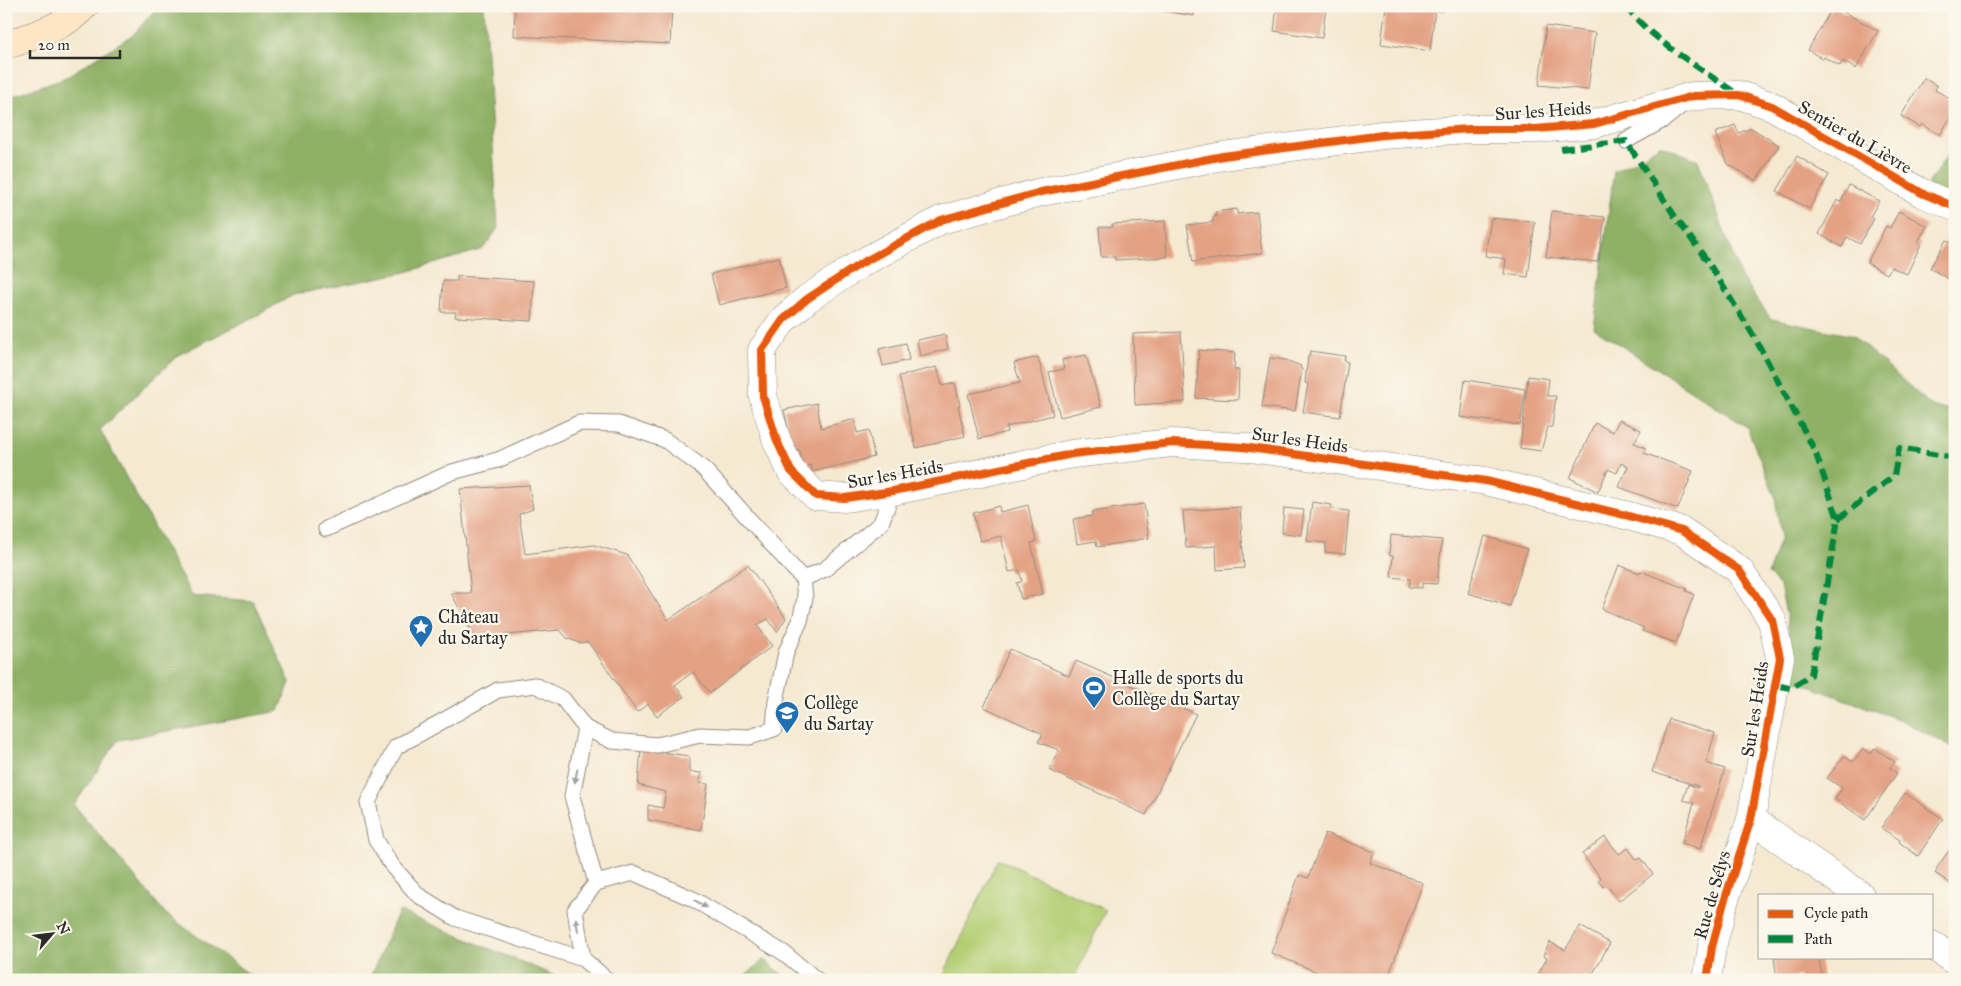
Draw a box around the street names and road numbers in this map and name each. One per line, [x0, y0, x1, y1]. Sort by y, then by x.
street label: Sentier du Lièvre [1794, 96, 1916, 178]
street label: Sur les Heids [1494, 97, 1592, 125]
street label: Sur les Heids [1251, 422, 1349, 458]
street label: Sur les Heids [845, 455, 945, 493]
street label: Sur les Heids [1737, 660, 1773, 758]
street label: Rue de Sélys [1689, 848, 1735, 942]

